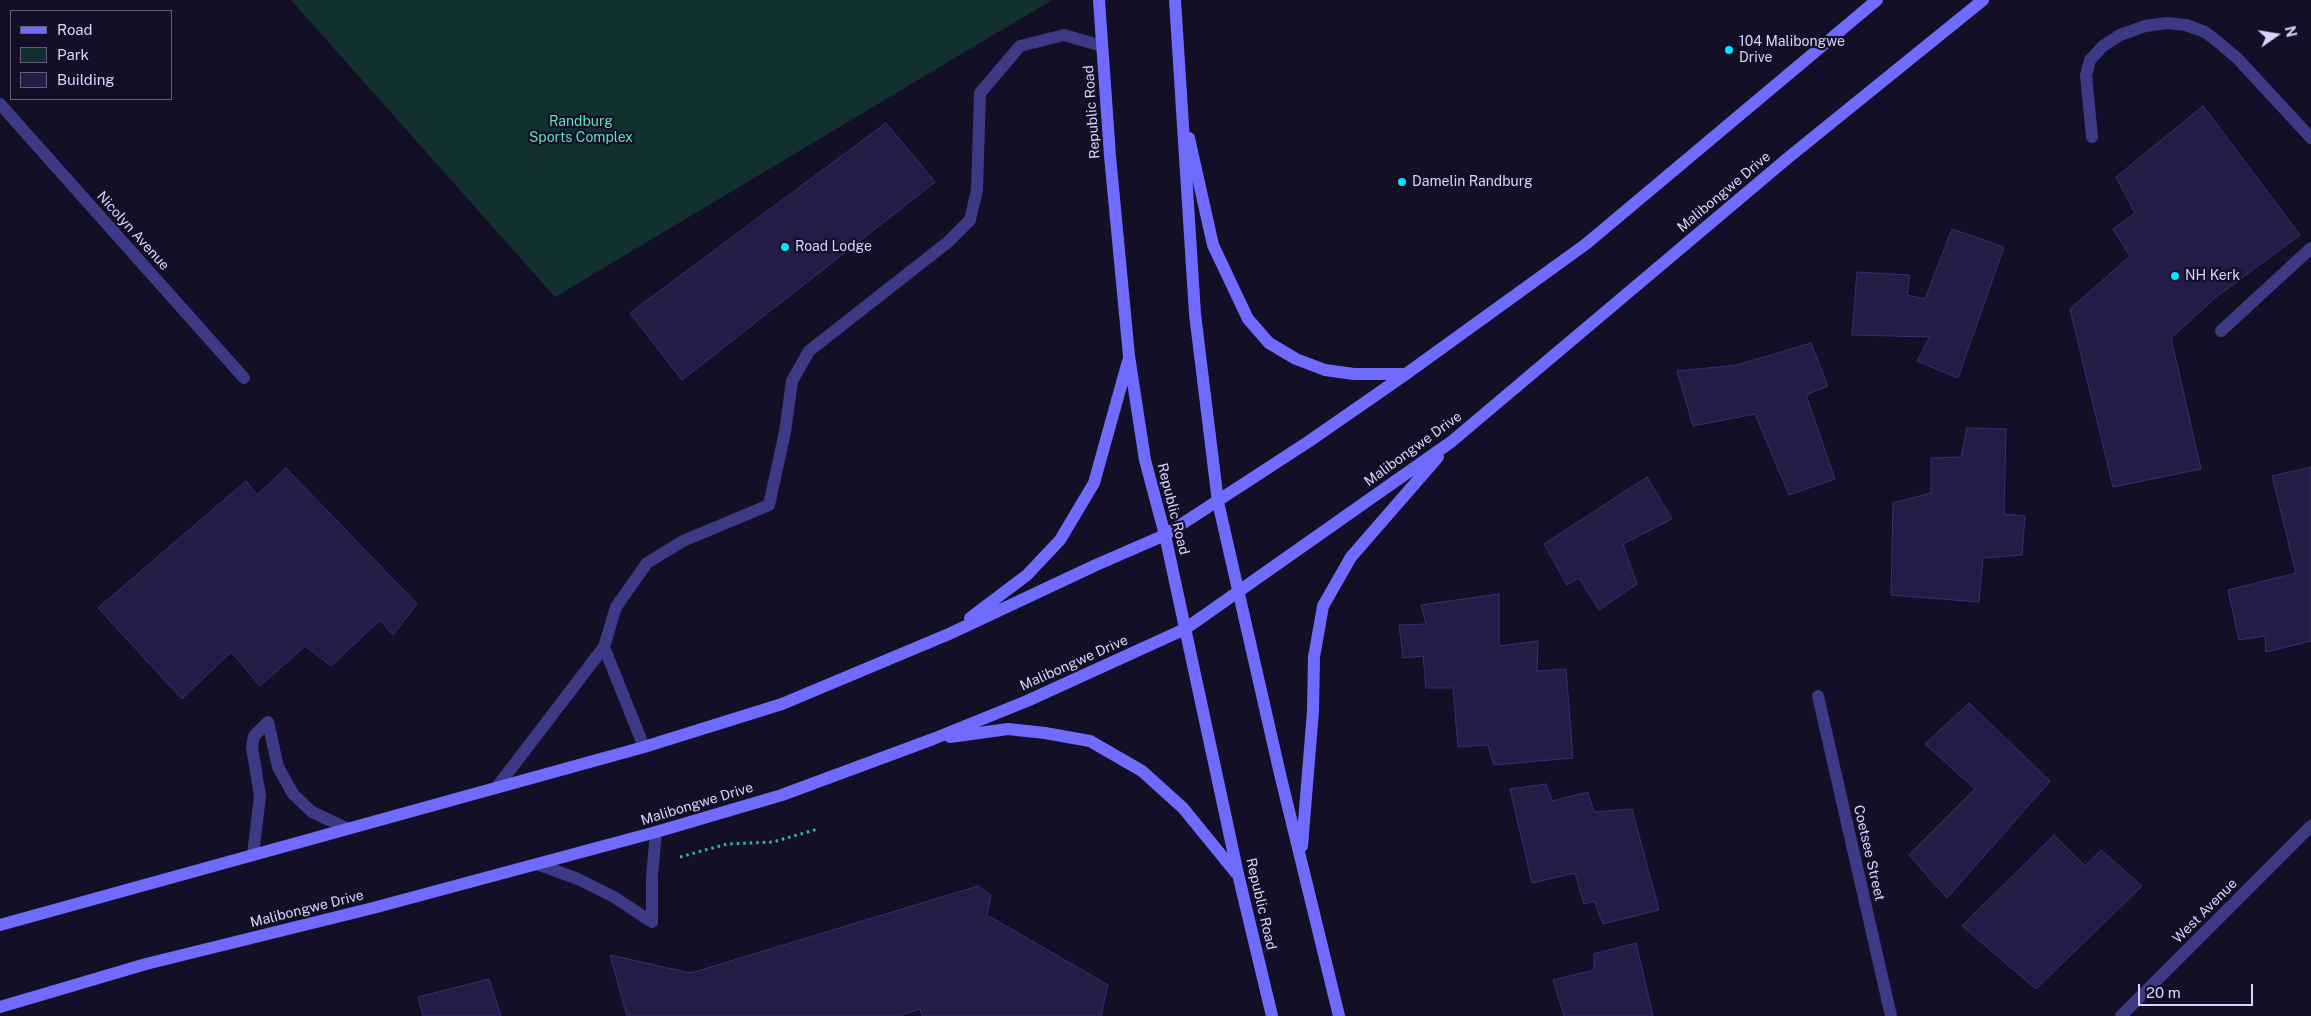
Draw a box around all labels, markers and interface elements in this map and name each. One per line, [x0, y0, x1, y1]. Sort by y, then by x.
legend [10, 10, 172, 100]
north arrow [2251, 10, 2301, 60]
text: Road [57, 21, 93, 38]
text: N [2282, 24, 2300, 39]
place label: 104 Malibongwe Drive [1739, 34, 1845, 66]
marker: 104 Malibongwe Drive [1723, 44, 1735, 56]
text: Park [57, 46, 89, 63]
street label: Republic Road [1080, 65, 1104, 159]
text: Building [57, 71, 115, 88]
park label: Randburg Sports Complex [529, 114, 633, 146]
street label: Malibongwe Drive [1674, 148, 1774, 236]
place label: Damelin Randburg [1412, 174, 1533, 190]
marker: Damelin Randburg [1396, 176, 1408, 188]
street label: Nicolyn Avenue [93, 188, 173, 274]
place label: Road Lodge [795, 239, 872, 255]
marker: Road Lodge [779, 241, 791, 253]
place label: NH Kerk [2185, 268, 2240, 284]
marker: NH Kerk [2169, 270, 2181, 282]
street label: Malibongwe Drive [1361, 408, 1465, 490]
street label: Republic Road [1153, 461, 1193, 557]
street label: Malibongwe Drive [1017, 632, 1131, 694]
street label: Malibongwe Drive [639, 779, 755, 829]
street label: Coetsee Street [1850, 803, 1888, 903]
street label: Republic Road [1242, 856, 1280, 952]
street label: West Avenue [2169, 875, 2241, 947]
street label: Malibongwe Drive [248, 887, 366, 931]
scale bar [2141, 974, 2256, 1006]
text: 20 m [2146, 984, 2181, 1001]

